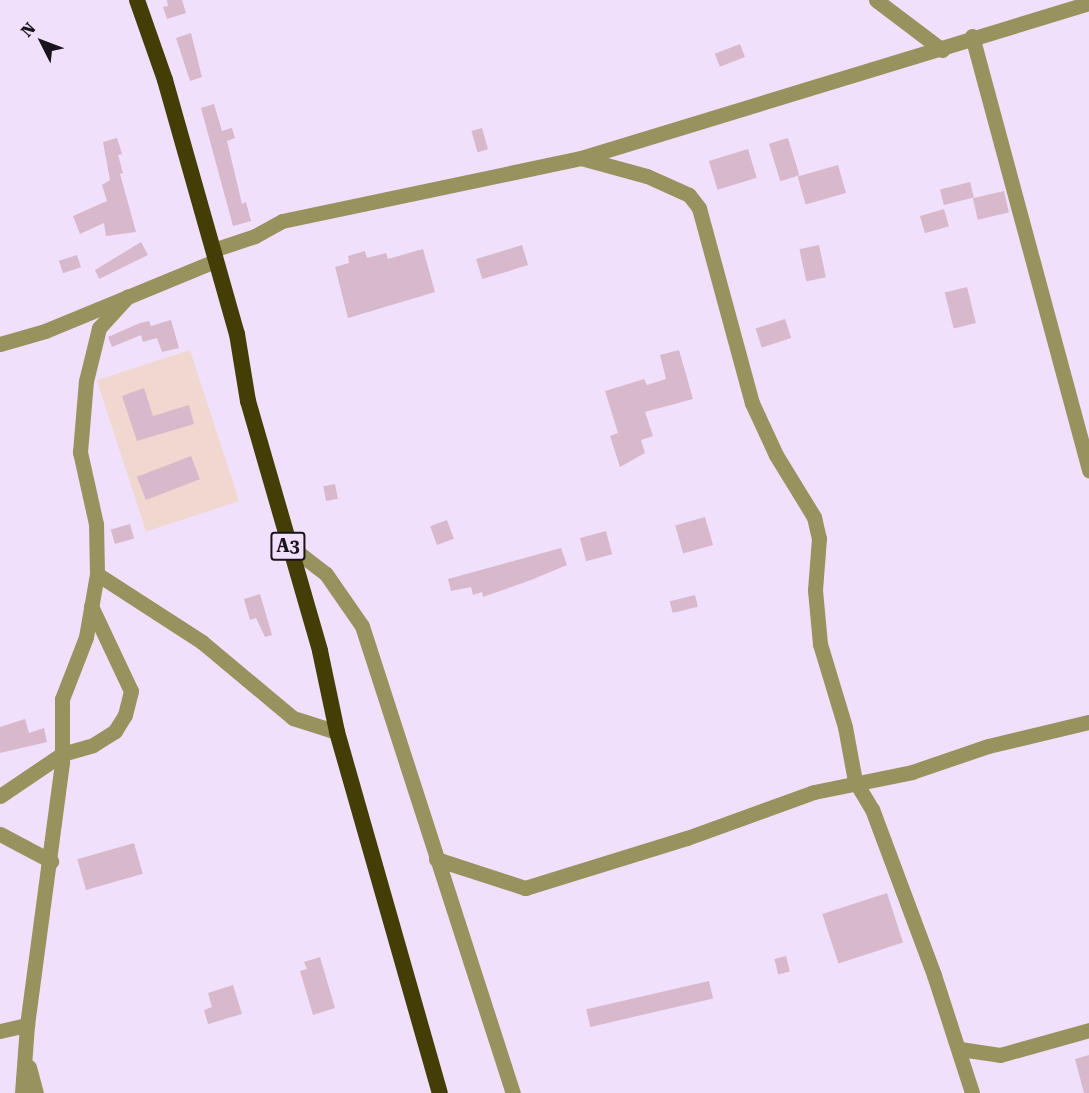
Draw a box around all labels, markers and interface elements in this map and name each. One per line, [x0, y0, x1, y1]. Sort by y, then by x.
north arrow [12, 12, 72, 72]
text: N [17, 19, 39, 41]
road number: A3 [270, 531, 306, 561]

